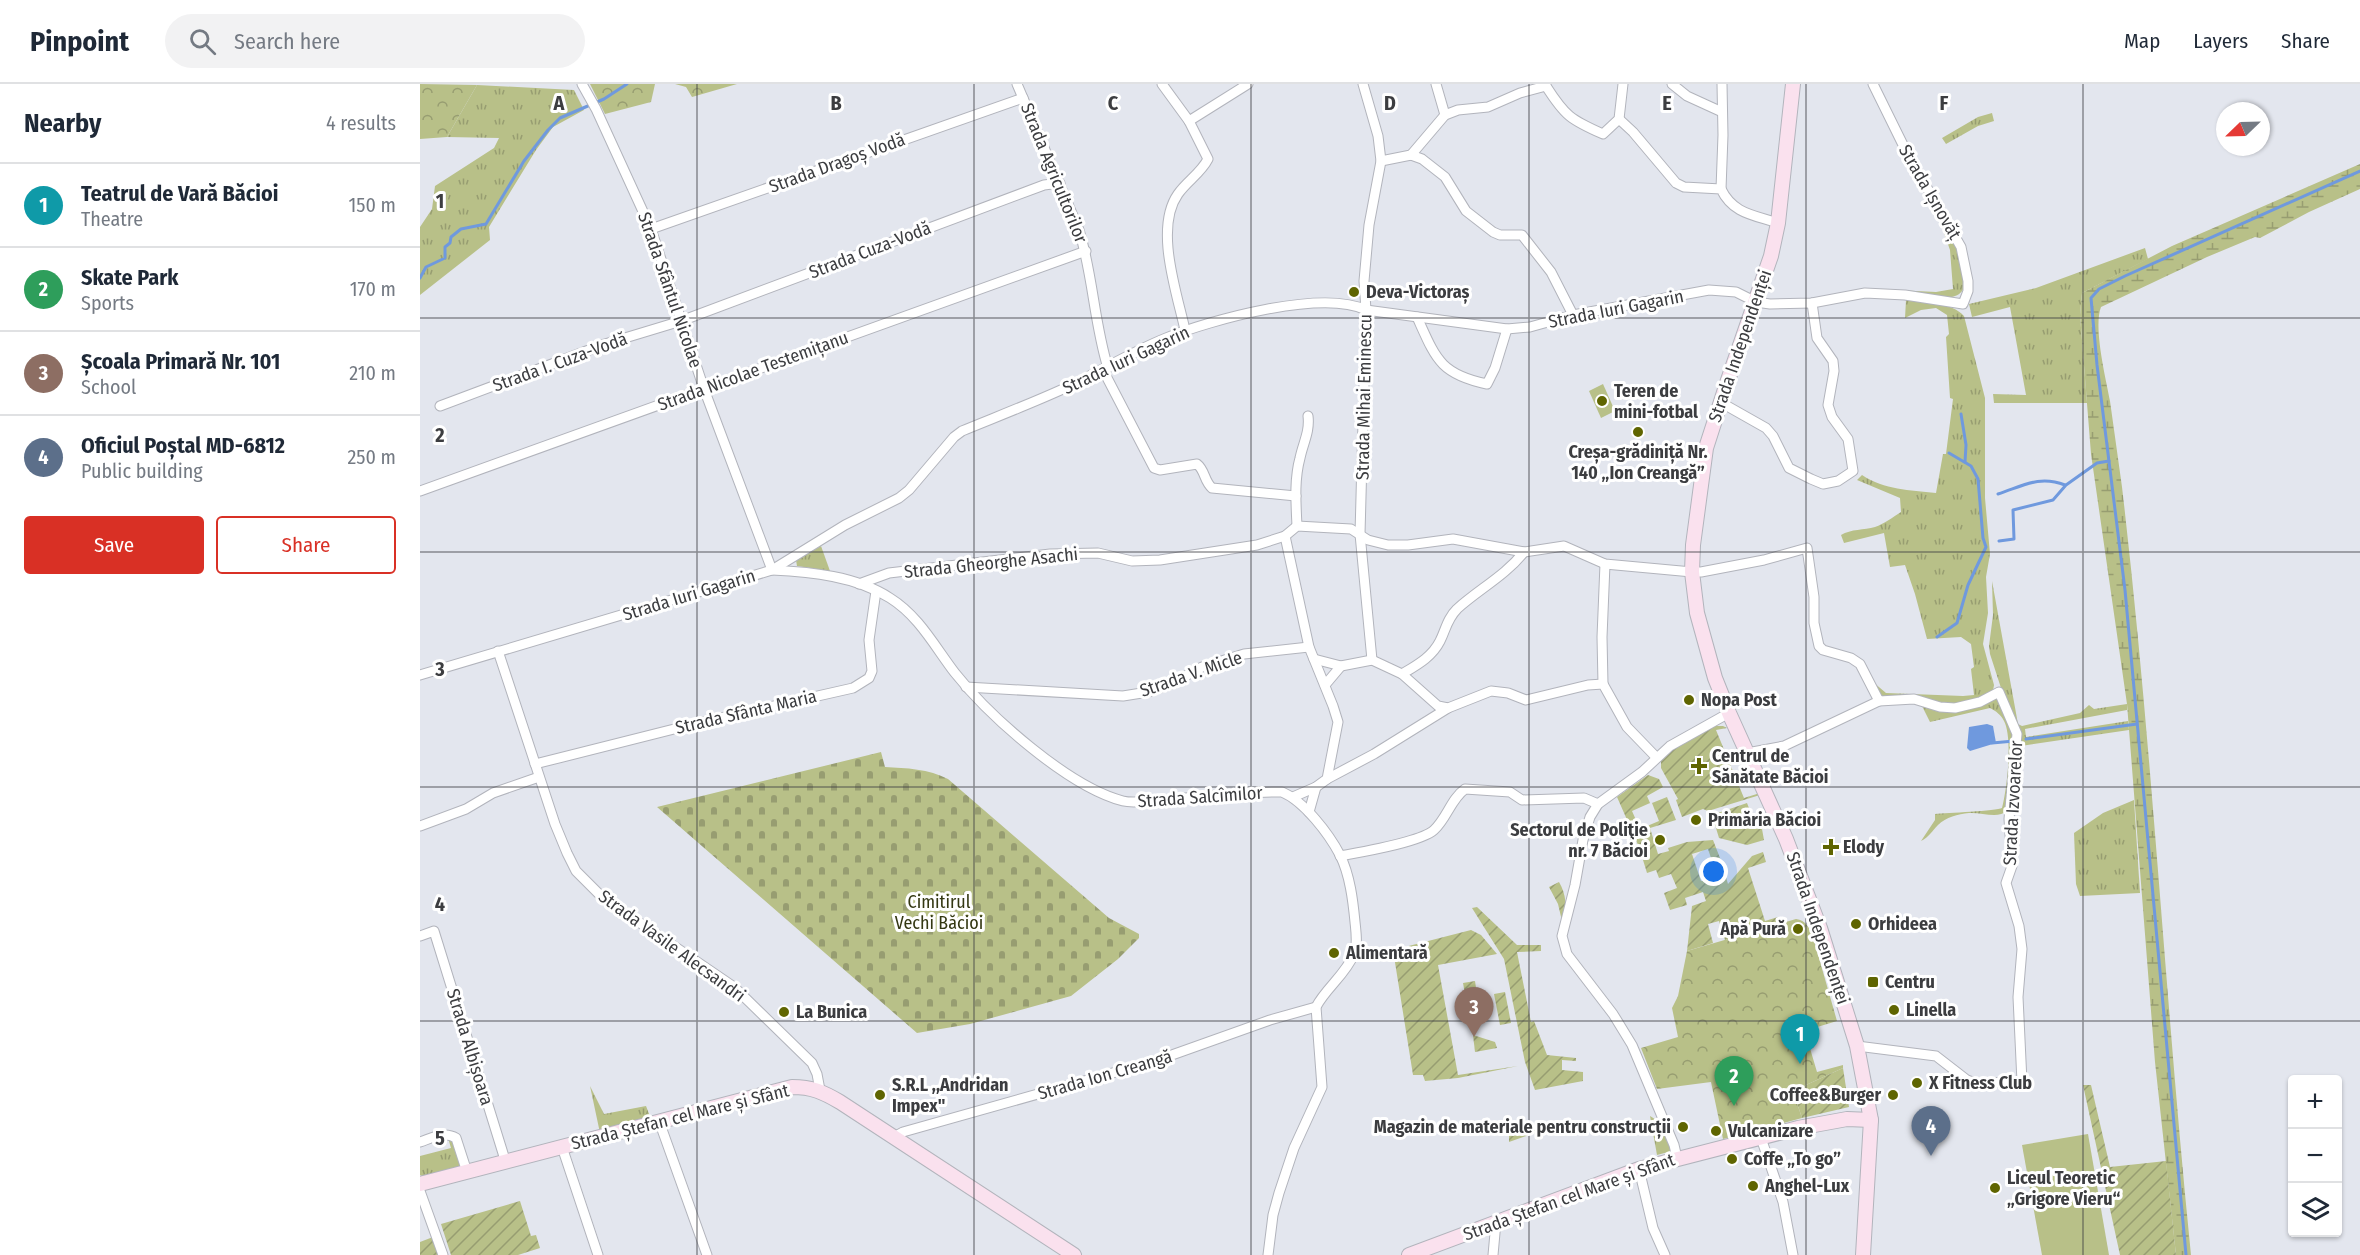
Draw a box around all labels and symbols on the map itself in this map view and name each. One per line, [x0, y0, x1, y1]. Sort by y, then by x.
text: A [553, 91, 566, 115]
text: B [830, 91, 842, 115]
text: C [1108, 91, 1119, 115]
text: D [1384, 91, 1396, 115]
text: E [1662, 91, 1672, 115]
text: F [1940, 91, 1949, 115]
street label: Strada Agricultorilor [1016, 100, 1092, 247]
north arrow [2216, 102, 2270, 156]
street label: Strada Dragoș Vodă [766, 128, 908, 198]
street label: Strada Ișnovăț [1894, 141, 1966, 243]
text: 1 [436, 189, 444, 213]
street label: Strada Sfântul Nicolae [633, 209, 707, 371]
street label: Strada Cuza-Vodă [806, 217, 934, 283]
street label: Strada Independenței [1704, 267, 1776, 425]
place label: Deva-Victoraș [1366, 281, 1469, 304]
marker: Deva-Victoraș [1347, 285, 1361, 299]
street label: Strada Iuri Gagarin [1546, 285, 1686, 333]
street label: Strada Mihai Eminescu [1352, 314, 1376, 480]
street label: Strada Iuri Gagarin [1059, 321, 1193, 399]
street label: Strada Nicolae Testemițanu [655, 326, 851, 416]
street label: Strada I. Cuza-Vodă [490, 327, 630, 397]
place label: Teren de mini-fotbal [1614, 380, 1698, 423]
marker: Teren de mini-fotbal [1595, 394, 1609, 408]
text: 2 [434, 423, 445, 447]
marker: Creșa-grădiniță Nr. 140 „Ion Creangă” [1631, 425, 1645, 439]
place label: Creșa-grădiniță Nr. 140 „Ion Creangă” [1568, 441, 1708, 484]
street label: Strada Gheorghe Asachi [903, 543, 1079, 583]
street label: Strada Iuri Gagarin [620, 564, 758, 626]
street label: Strada V. Micle [1137, 646, 1245, 702]
text: 3 [434, 657, 445, 681]
street label: Strada Sfânta Maria [673, 685, 819, 739]
place label: Nopa Post [1701, 689, 1777, 711]
marker: Nopa Post [1682, 693, 1696, 707]
street label: Strada Izvoarelor [1999, 739, 2027, 866]
place label: Centrul de Sănătate Băcioi [1712, 745, 1828, 788]
marker: Centrul de Sănătate Băcioi [1690, 757, 1708, 775]
street label: Strada Salcîmilor [1137, 782, 1264, 812]
place label: Primăria Băcioi [1708, 809, 1821, 831]
marker: Primăria Băcioi [1689, 813, 1703, 827]
place label: Sectorul de Poliţie nr. 7 Băcioi [1510, 819, 1648, 862]
marker: Sectorul de Poliţie nr. 7 Băcioi [1653, 833, 1667, 847]
place label: Elody [1843, 836, 1885, 858]
marker: Elody [1824, 840, 1838, 854]
street label: Strada Independenței [1782, 849, 1854, 1007]
your location [1699, 857, 1728, 886]
street label: Strada Vasile Alecsandri [594, 885, 750, 1007]
park label: Cimitirul Vechi Băcioi [895, 891, 983, 934]
text: 4 [435, 892, 445, 916]
place label: Orhideea [1868, 913, 1937, 935]
marker: Orhideea [1849, 917, 1863, 931]
place label: Apă Pură [1719, 918, 1786, 940]
marker: Apă Pură [1791, 922, 1805, 936]
place label: Alimentară [1345, 942, 1428, 964]
marker: Alimentară [1327, 946, 1341, 960]
place label: Centru [1885, 971, 1935, 993]
marker: Centru [1866, 975, 1880, 989]
street label: Strada Albișoara [442, 986, 498, 1108]
pin: 3 [1454, 988, 1494, 1037]
place label: Linella [1906, 999, 1956, 1021]
place label: La Bunica [796, 1001, 867, 1023]
marker: Linella [1887, 1003, 1901, 1017]
marker: La Bunica [777, 1005, 791, 1019]
pin: 1 [1780, 1014, 1820, 1064]
street label: Strada Ion Creangă [1035, 1045, 1175, 1105]
pin: 2 [1714, 1056, 1754, 1106]
place label: X Fitness Club [1928, 1072, 2032, 1094]
place label: S.R.L ,,Andridan Impex" [892, 1074, 1009, 1117]
marker: X Fitness Club [1910, 1076, 1924, 1090]
street label: Strada Ștefan cel Mare și Sfânt [569, 1079, 791, 1155]
place label: Coffee&Burger [1770, 1084, 1881, 1106]
marker: S.R.L ,,Andridan Impex" [873, 1088, 887, 1102]
marker: Coffee&Burger [1886, 1088, 1900, 1102]
pin: 4 [1912, 1106, 1950, 1156]
place label: Magazin de materiale pentru construcții [1374, 1116, 1671, 1139]
marker: Magazin de materiale pentru construcții [1676, 1120, 1690, 1134]
place label: Vulcanizare [1727, 1120, 1813, 1142]
marker: Vulcanizare [1709, 1124, 1723, 1138]
text: 5 [435, 1126, 445, 1150]
street label: Strada Ștefan cel Mare și Sfânt [1460, 1148, 1678, 1246]
place label: Coffe „To go” [1744, 1148, 1841, 1170]
marker: Coffe „To go” [1725, 1152, 1739, 1166]
place label: Liceul Teoretic „Grigore Vieru“ [2007, 1167, 2121, 1210]
place label: Anghel-Lux [1764, 1175, 1850, 1197]
marker: Anghel-Lux [1746, 1179, 1760, 1193]
marker: Liceul Teoretic „Grigore Vieru“ [1988, 1181, 2002, 1195]

